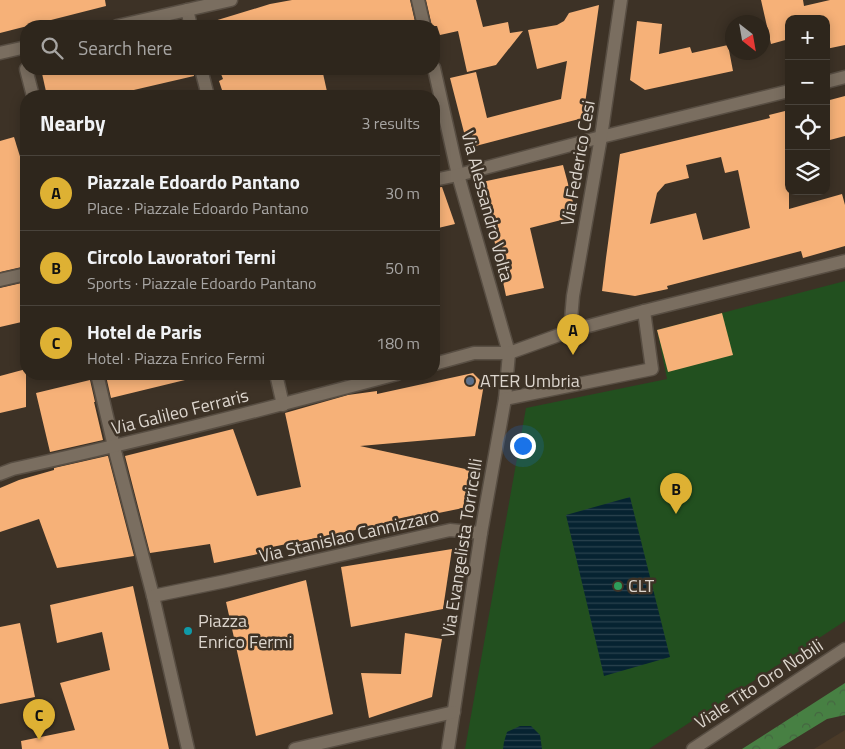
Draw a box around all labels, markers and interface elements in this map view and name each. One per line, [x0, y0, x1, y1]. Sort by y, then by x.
north arrow [725, 15, 770, 60]
map controls [785, 15, 830, 195]
button: + [785, 15, 830, 60]
search box [20, 20, 440, 75]
text: Search here [78, 33, 172, 62]
icon: search [38, 34, 66, 62]
button: − [785, 60, 830, 105]
street label: Via Federico Cesi [553, 98, 602, 228]
button: locate [785, 105, 830, 150]
text: Nearby [40, 107, 105, 139]
text: 3 results [361, 111, 420, 135]
street label: Via Alessandro Volta [454, 128, 521, 284]
button: layers [785, 150, 830, 195]
text: Piazzale Edoardo Pantano [87, 167, 300, 196]
text: A [51, 181, 61, 205]
text: 30 m [385, 181, 420, 205]
text: Place · Piazzale Edoardo Pantano [87, 196, 309, 220]
text: Circolo Lavoratori Terni [87, 242, 276, 271]
text: B [51, 256, 61, 280]
text: 50 m [385, 256, 420, 280]
text: Sports · Piazzale Edoardo Pantano [87, 271, 317, 295]
pin: A [557, 314, 589, 355]
text: Hotel de Paris [87, 317, 202, 346]
text: C [52, 331, 60, 355]
text: 180 m [376, 331, 420, 355]
text: Hotel · Piazza Enrico Fermi [87, 346, 265, 370]
place label: ATER Umbria [480, 367, 580, 394]
marker: ATER Umbria [464, 375, 476, 387]
street label: Via Galileo Ferraris [108, 381, 251, 442]
your location [510, 433, 536, 459]
street label: Via Evangelista Torricelli [434, 456, 489, 640]
pin: B [660, 473, 692, 514]
street label: Via Stanislao Cannizzaro [256, 502, 442, 569]
place label: CLT [628, 572, 655, 599]
marker: CLT [612, 580, 624, 592]
place label: Piazza Enrico Fermi [198, 607, 292, 655]
marker: Piazza Enrico Fermi [182, 625, 194, 637]
street label: Viale Tito Oro Nobili [689, 632, 828, 735]
pin: C [23, 699, 55, 740]

